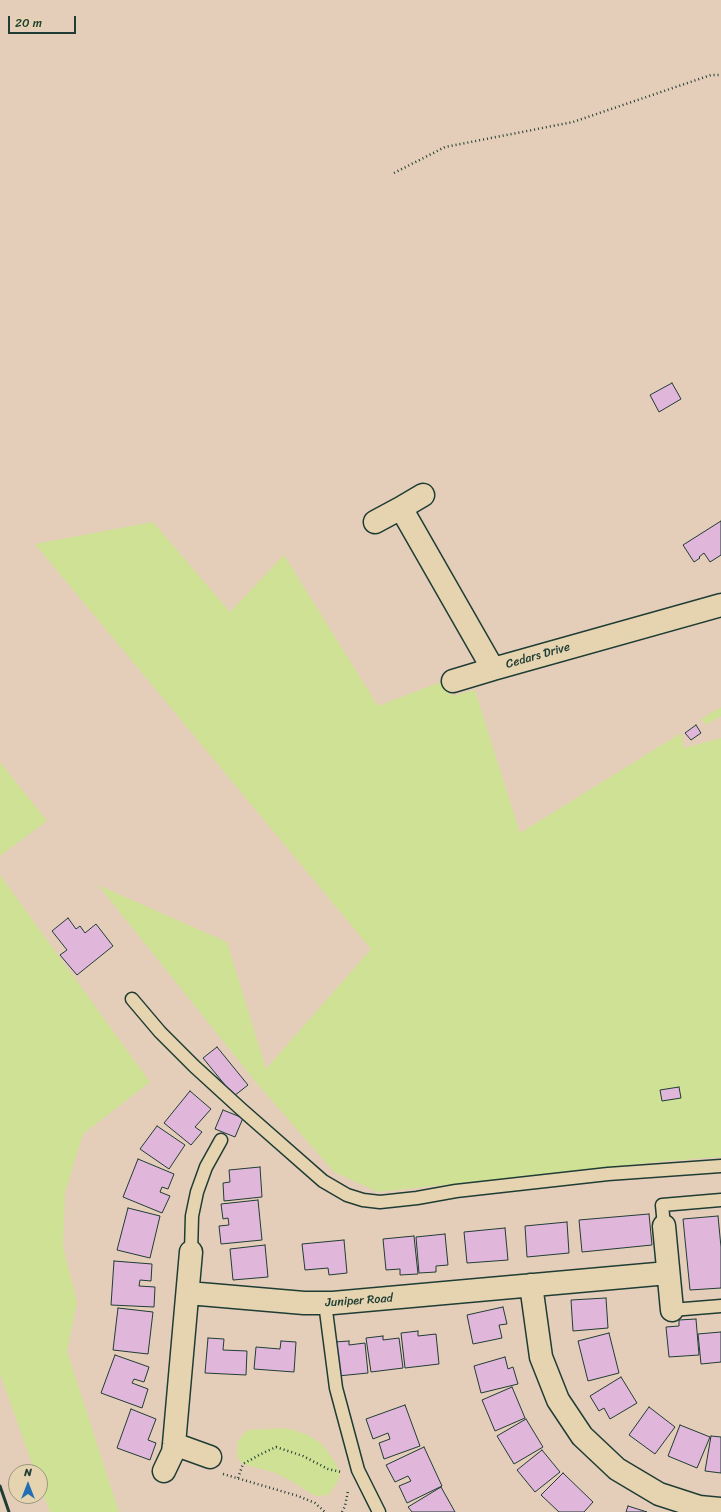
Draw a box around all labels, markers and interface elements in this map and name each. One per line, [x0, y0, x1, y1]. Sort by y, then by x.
scale bar [10, 8, 78, 34]
text: 20 m [15, 12, 42, 34]
street label: Cedars Drive [504, 640, 572, 672]
street label: Juniper Road [325, 1291, 393, 1311]
text: N [24, 1463, 32, 1482]
north arrow [8, 1464, 48, 1504]

